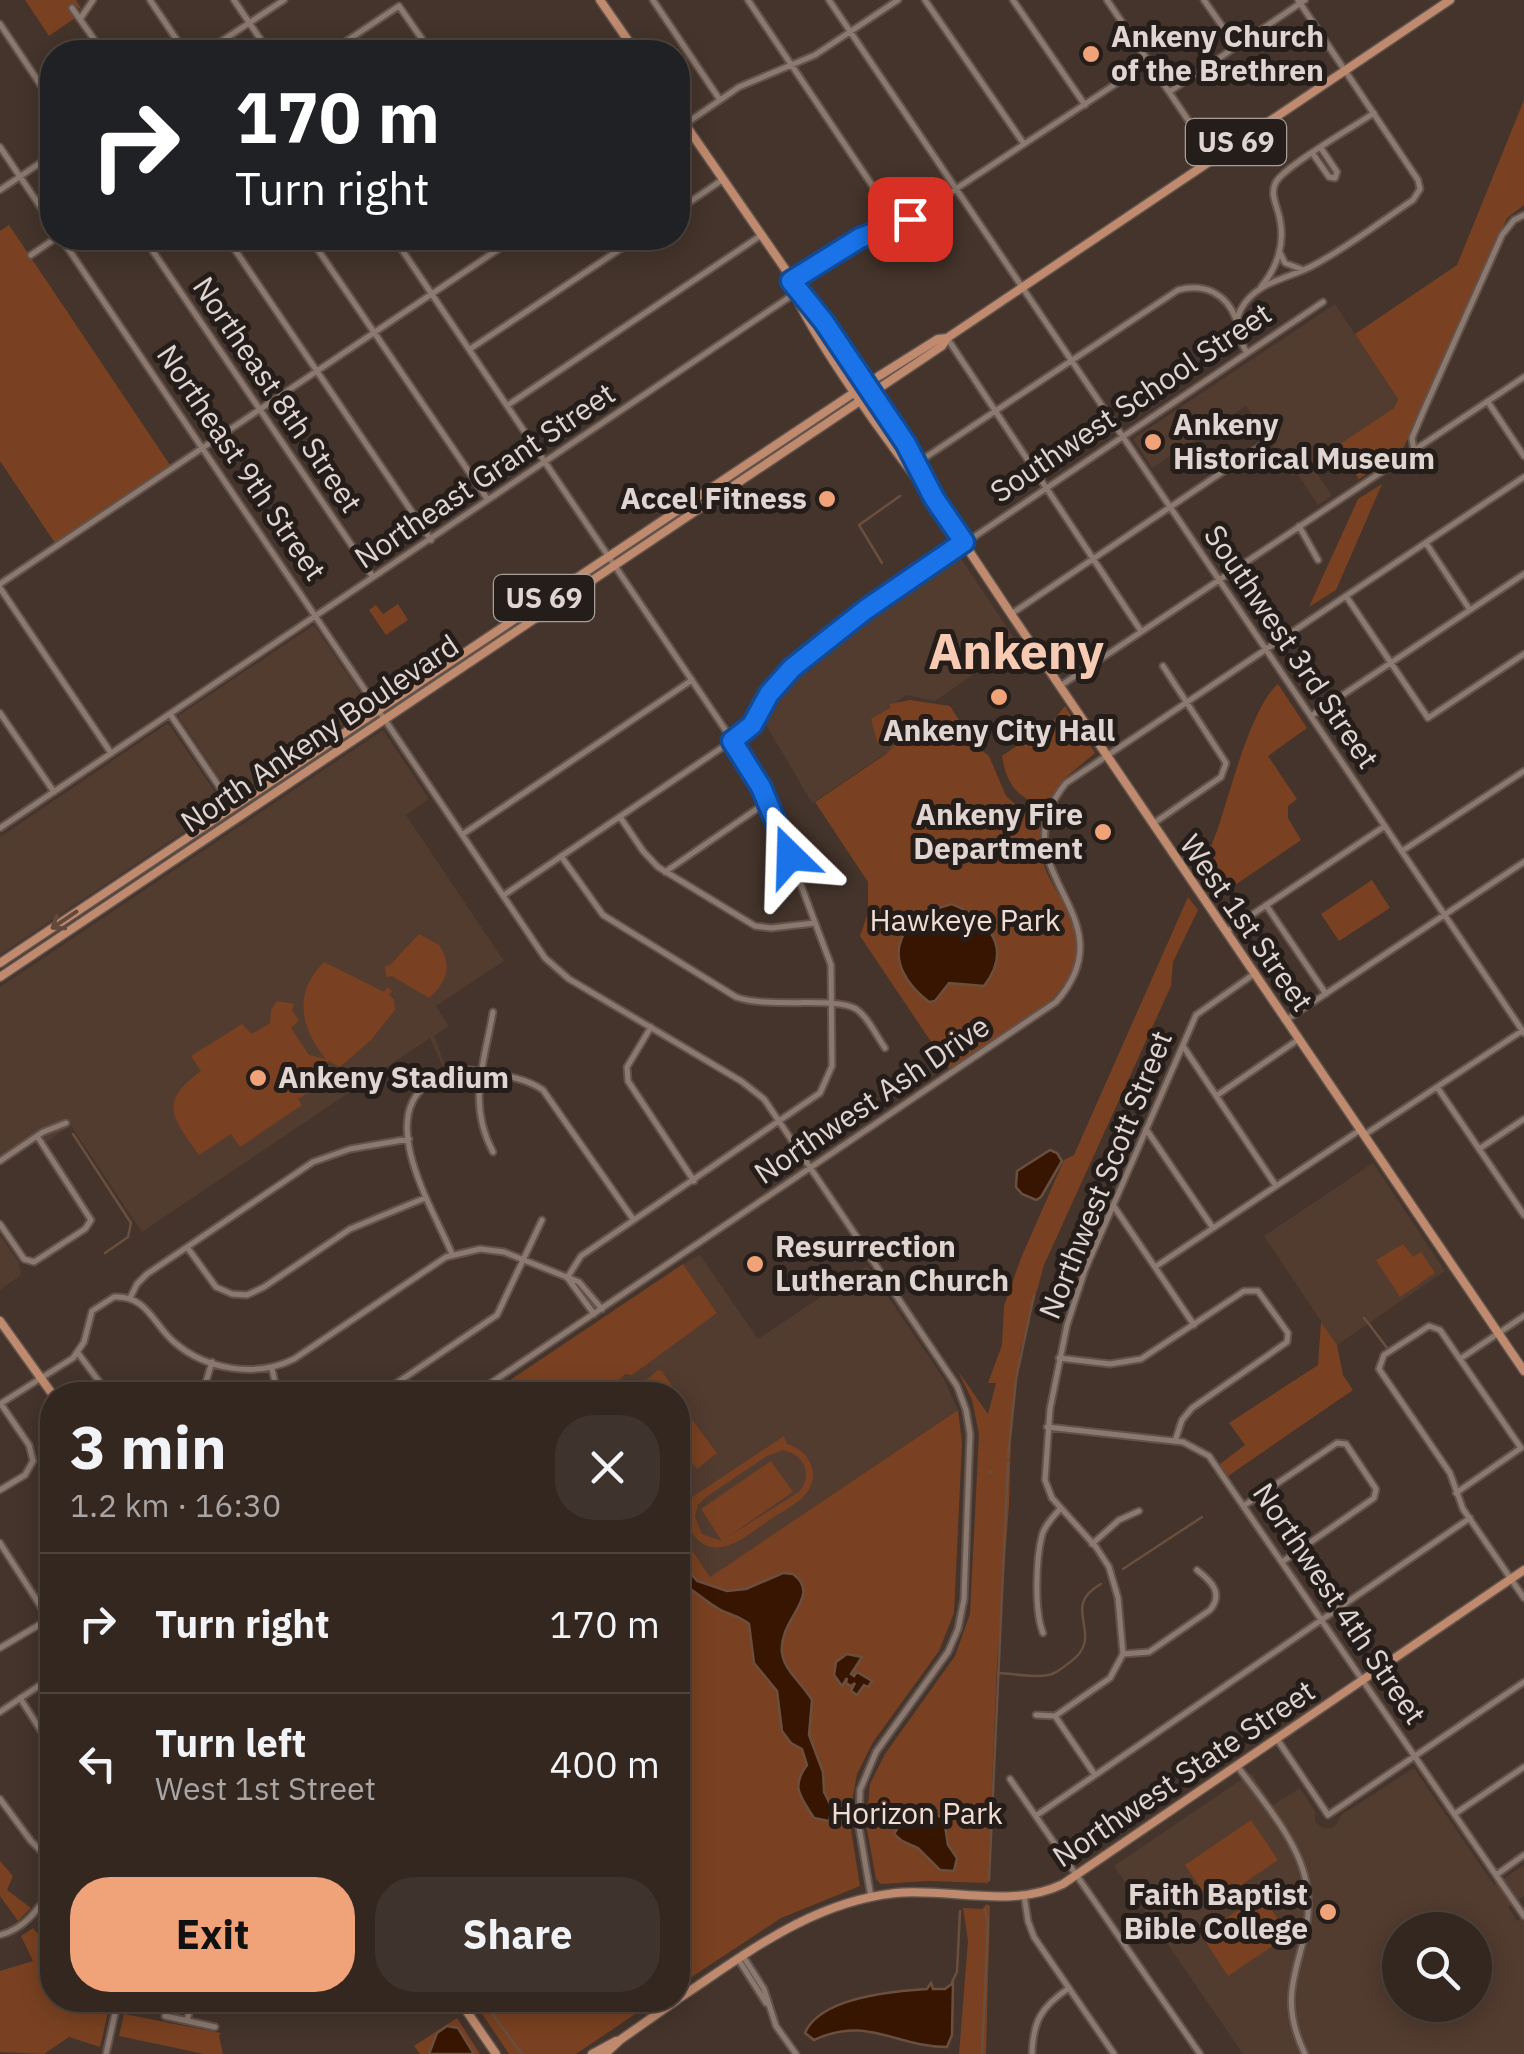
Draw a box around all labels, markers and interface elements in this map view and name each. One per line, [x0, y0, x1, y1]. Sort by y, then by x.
place label: Ankeny Church of the Brethren [1111, 16, 1324, 89]
marker: Ankeny Church of the Brethren [1080, 43, 1102, 65]
text: 170 m [235, 71, 440, 162]
icon: right [70, 80, 200, 210]
road number: US 69 [1186, 119, 1286, 165]
text: Turn right [235, 159, 430, 217]
pin [868, 177, 953, 262]
icon: arrive [883, 192, 938, 247]
street label: Northeast 8th Street [185, 269, 372, 520]
street label: Southwest School Street [982, 293, 1278, 510]
street label: Northeast 9th Street [149, 337, 336, 588]
street label: Northeast Grant Street [346, 373, 622, 576]
place label: Ankeny Historical Museum [1173, 404, 1435, 477]
marker: Ankeny Historical Museum [1142, 431, 1164, 453]
place label: Accel Fitness [620, 478, 807, 517]
marker: Accel Fitness [816, 488, 838, 510]
street label: Southwest 3rd Street [1196, 517, 1388, 775]
road number: US 69 [494, 575, 594, 621]
district label: Ankeny [928, 618, 1104, 683]
street label: North Ankeny Boulevard [173, 625, 466, 840]
marker: Ankeny City Hall [988, 686, 1010, 708]
place label: Ankeny City Hall [883, 710, 1115, 749]
place label: Ankeny Fire Department [913, 794, 1083, 867]
position arrow [738, 804, 842, 908]
marker: Ankeny Fire Department [1092, 821, 1114, 843]
street label: West 1st Street [1172, 826, 1323, 1018]
park label: Hawkeye Park [870, 900, 1061, 939]
one-way arrow [51, 909, 79, 930]
street label: Northwest Ash Drive [746, 1006, 996, 1192]
street label: Northwest Scott Street [1029, 1025, 1180, 1324]
place label: Ankeny Stadium [278, 1057, 509, 1096]
marker: Ankeny Stadium [247, 1067, 269, 1089]
place label: Resurrection Lutheran Church [775, 1226, 1009, 1299]
marker: Resurrection Lutheran Church [744, 1253, 766, 1275]
text: 3 min [70, 1407, 227, 1486]
button: close [555, 1415, 660, 1520]
street label: Northwest 4th Street [1245, 1475, 1436, 1731]
text: 1.2 km · 16:30 [70, 1484, 281, 1526]
icon: right [70, 1596, 125, 1651]
text: Turn right [155, 1599, 330, 1648]
text: 170 m [549, 1599, 660, 1648]
street label: Northwest State Street [1045, 1670, 1322, 1875]
text: Turn left [155, 1718, 306, 1767]
icon: left [70, 1736, 125, 1791]
text: 400 m [549, 1739, 660, 1788]
text: West 1st Street [155, 1767, 376, 1809]
park label: Horizon Park [831, 1793, 1003, 1832]
place label: Faith Baptist Bible College [1124, 1874, 1308, 1947]
button: Exit [70, 1877, 355, 1992]
button: Share [375, 1877, 660, 1992]
marker: Faith Baptist Bible College [1317, 1901, 1339, 1923]
map controls [1382, 1912, 1492, 2022]
button: search [1382, 1912, 1492, 2022]

